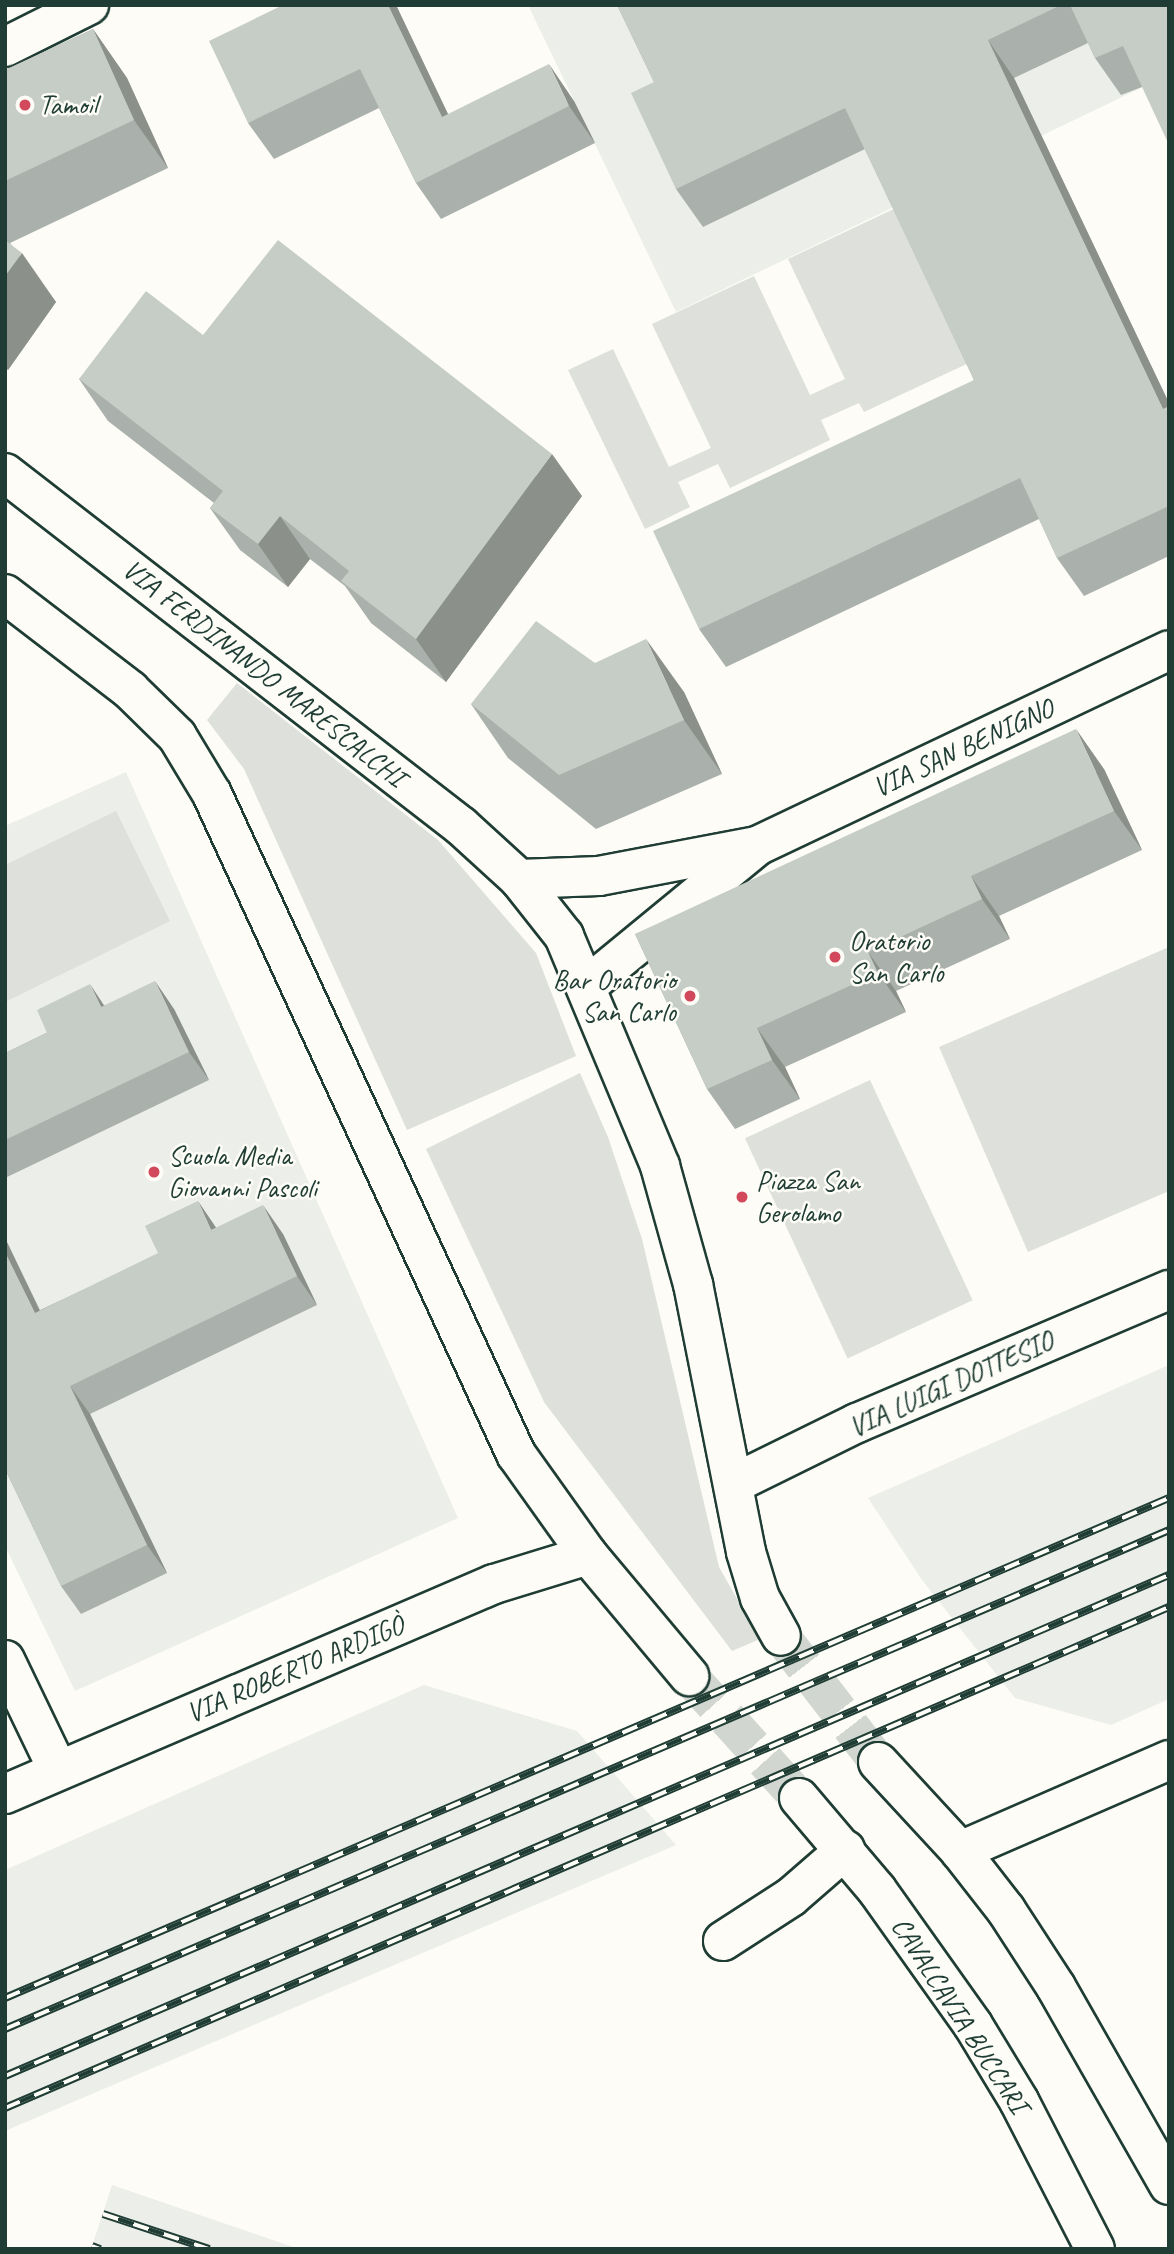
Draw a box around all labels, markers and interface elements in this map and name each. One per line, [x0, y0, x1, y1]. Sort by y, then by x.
place label: Tamoil [39, 88, 97, 122]
marker: Tamoil [17, 97, 33, 113]
street label: VIA FERDINANDO MARESCALCHI [115, 552, 413, 794]
street label: VIA SAN BENIGNO [867, 691, 1059, 805]
place label: Oratorio San Carlo [849, 924, 944, 990]
marker: Oratorio San Carlo [827, 949, 843, 965]
place label: Bar Oratorio San Carlo [552, 963, 676, 1029]
marker: Bar Oratorio San Carlo [682, 988, 698, 1004]
place label: Scuola Media Giovanni Pascoli [168, 1139, 318, 1205]
marker: Scuola Media Giovanni Pascoli [146, 1164, 162, 1180]
place label: Piazza San Gerolamo [756, 1164, 860, 1230]
marker: Piazza San Gerolamo [734, 1189, 750, 1205]
street label: VIA LUIGI DOTTESIO [843, 1324, 1059, 1444]
street label: VIA ROBERTO ARDIGÒ [181, 1608, 409, 1730]
street label: CAVALCAVIA BUCCARI [884, 1910, 1036, 2120]

